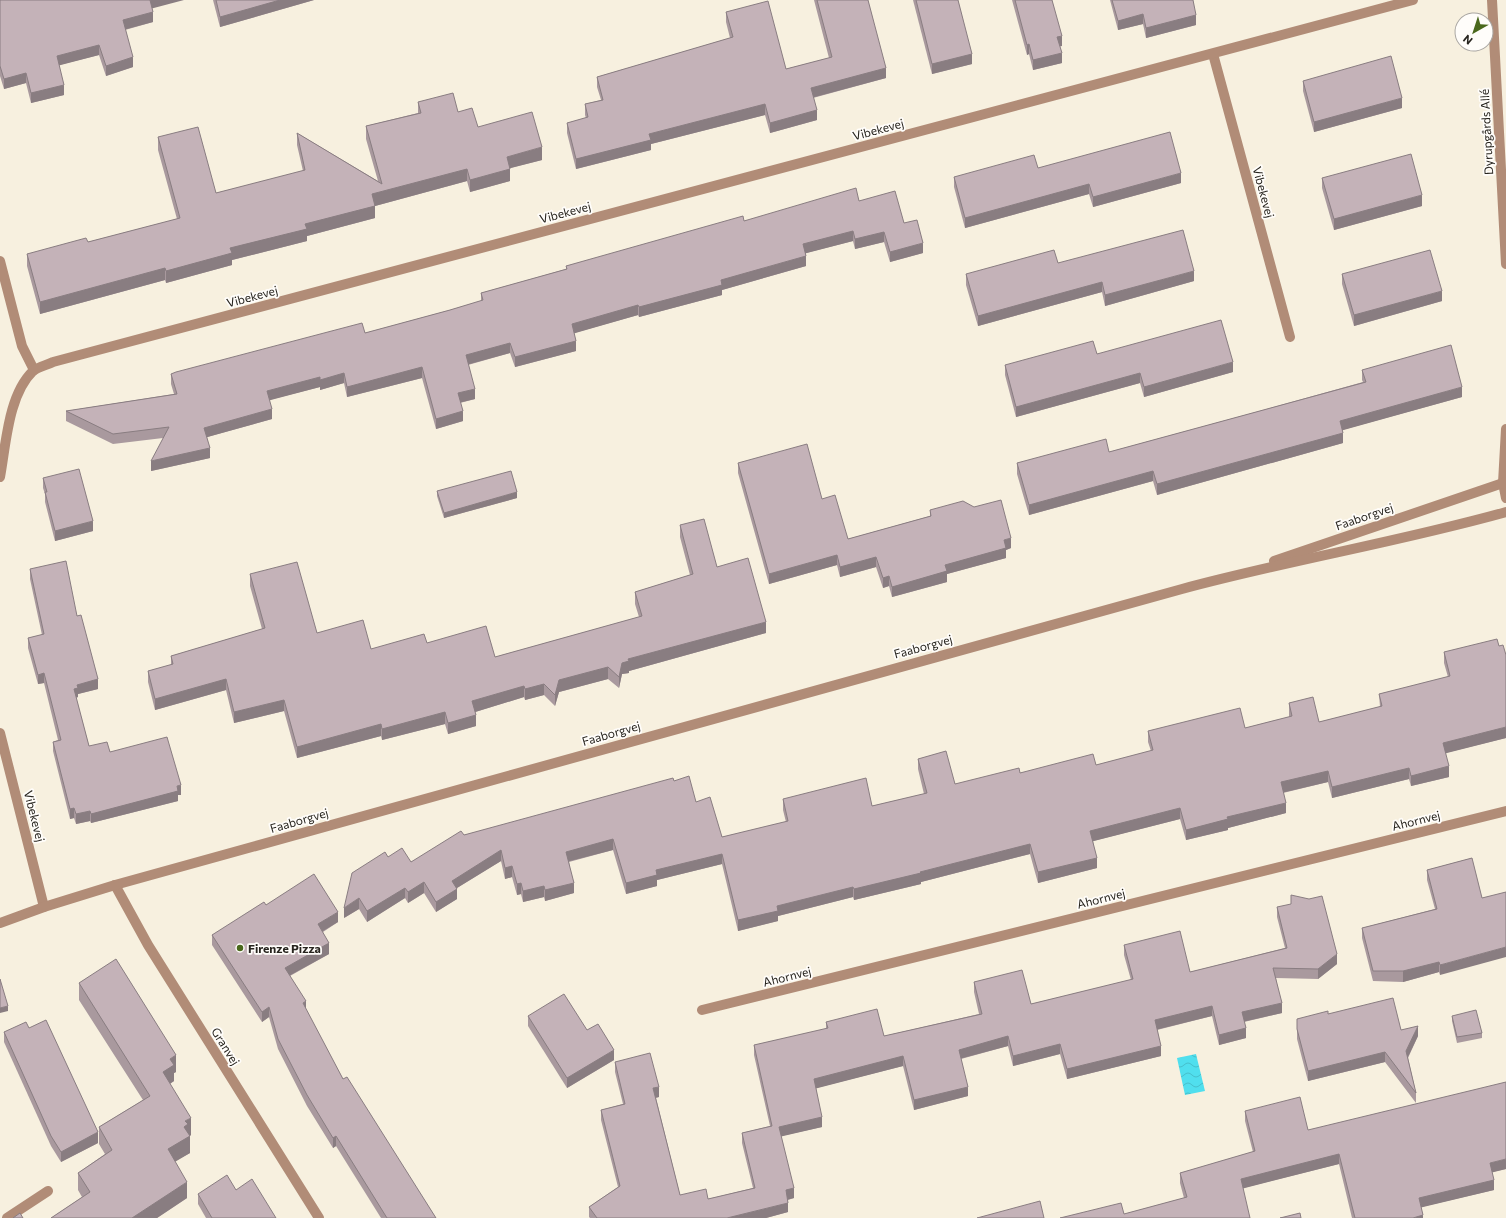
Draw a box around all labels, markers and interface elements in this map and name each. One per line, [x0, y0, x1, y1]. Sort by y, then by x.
north arrow [1454, 12, 1494, 52]
text: N [1460, 33, 1475, 48]
street label: Dyrupgårds Allé [1477, 89, 1495, 175]
street label: Vibekevej [851, 115, 905, 143]
street label: Vibekevej [1250, 165, 1278, 219]
street label: Vibekevej [538, 198, 592, 226]
street label: Vibekevej [225, 282, 279, 310]
street label: Faaborgvej [1333, 500, 1395, 532]
street label: Faaborgvej [892, 631, 954, 661]
street label: Faaborgvej [580, 718, 642, 748]
street label: Vibekevej [22, 789, 48, 843]
street label: Faaborgvej [268, 805, 330, 835]
street label: Ahornvej [1390, 807, 1442, 833]
street label: Ahornvej [1075, 885, 1127, 911]
place label: Firenze Pizza [248, 941, 321, 955]
marker: Firenze Pizza [235, 943, 245, 953]
street label: Ahornvej [761, 963, 813, 989]
street label: Granvej [209, 1025, 243, 1067]

